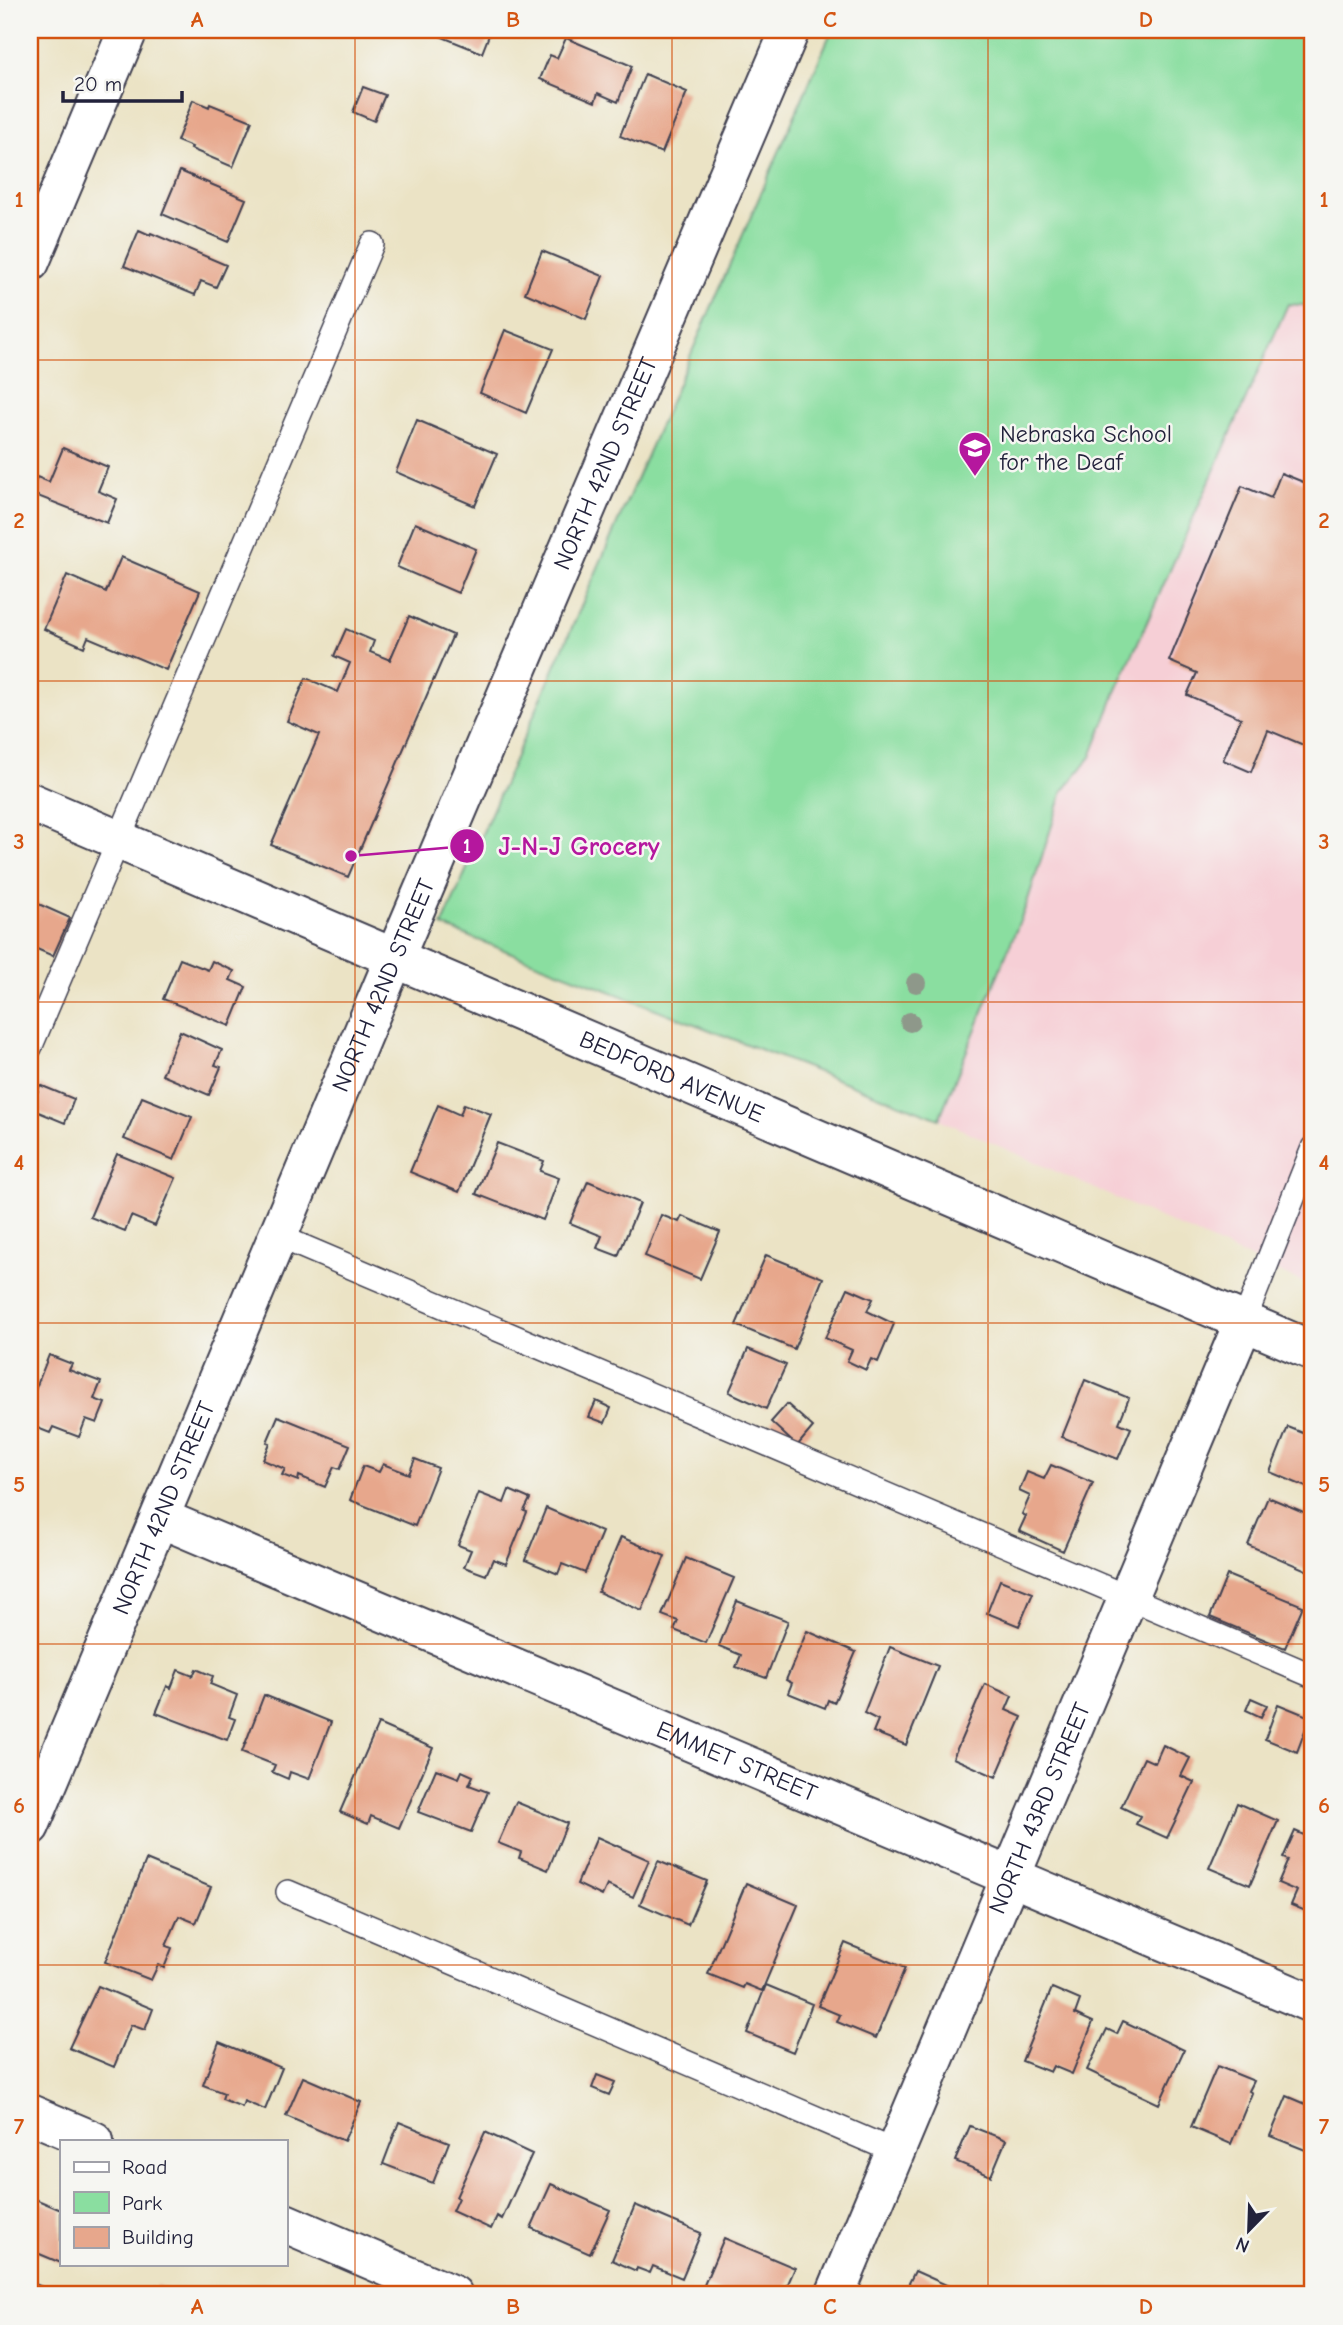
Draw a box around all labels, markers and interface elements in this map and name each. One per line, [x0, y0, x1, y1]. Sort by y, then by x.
text: A [191, 6, 204, 33]
text: B [506, 6, 520, 33]
text: C [823, 6, 837, 33]
text: D [1139, 6, 1153, 33]
scale bar [63, 60, 182, 104]
text: 20 m [74, 72, 122, 96]
text: 1 [14, 186, 24, 213]
text: 1 [1319, 186, 1329, 213]
street label: NORTH 42ND STREET [548, 353, 663, 574]
place label: Nebraska School for the Deaf [999, 420, 1172, 476]
school or university icon: Nebraska School for the Deaf [956, 429, 994, 478]
text: 2 [13, 507, 25, 534]
text: 2 [1318, 507, 1330, 534]
callout: J-N-J Grocery [450, 822, 674, 869]
text: 3 [13, 828, 25, 855]
text: 3 [1318, 828, 1330, 855]
text: J-N-J Grocery [498, 832, 660, 862]
text: 1 [463, 834, 471, 858]
street label: NORTH 42ND STREET [326, 874, 441, 1096]
street label: BEDFORD AVENUE [575, 1025, 768, 1128]
text: 4 [14, 1149, 25, 1176]
text: 4 [1319, 1149, 1330, 1176]
street label: NORTH 42ND STREET [106, 1397, 221, 1619]
text: 5 [13, 1471, 25, 1498]
text: 5 [1318, 1471, 1330, 1498]
street label: NORTH 43RD STREET [983, 1698, 1096, 1918]
street label: EMMET STREET [652, 1715, 822, 1808]
text: 6 [13, 1792, 25, 1819]
text: 6 [1318, 1792, 1330, 1819]
text: 7 [14, 2113, 25, 2140]
text: 7 [1319, 2113, 1330, 2140]
legend [60, 2140, 287, 2266]
text: Road [122, 2155, 167, 2179]
text: Park [122, 2191, 162, 2215]
north arrow [1214, 2196, 1284, 2266]
text: Building [122, 2225, 194, 2249]
text: N [1233, 2232, 1253, 2257]
text: A [191, 2293, 204, 2320]
text: B [506, 2293, 520, 2320]
text: C [823, 2293, 837, 2320]
text: D [1139, 2293, 1153, 2320]

